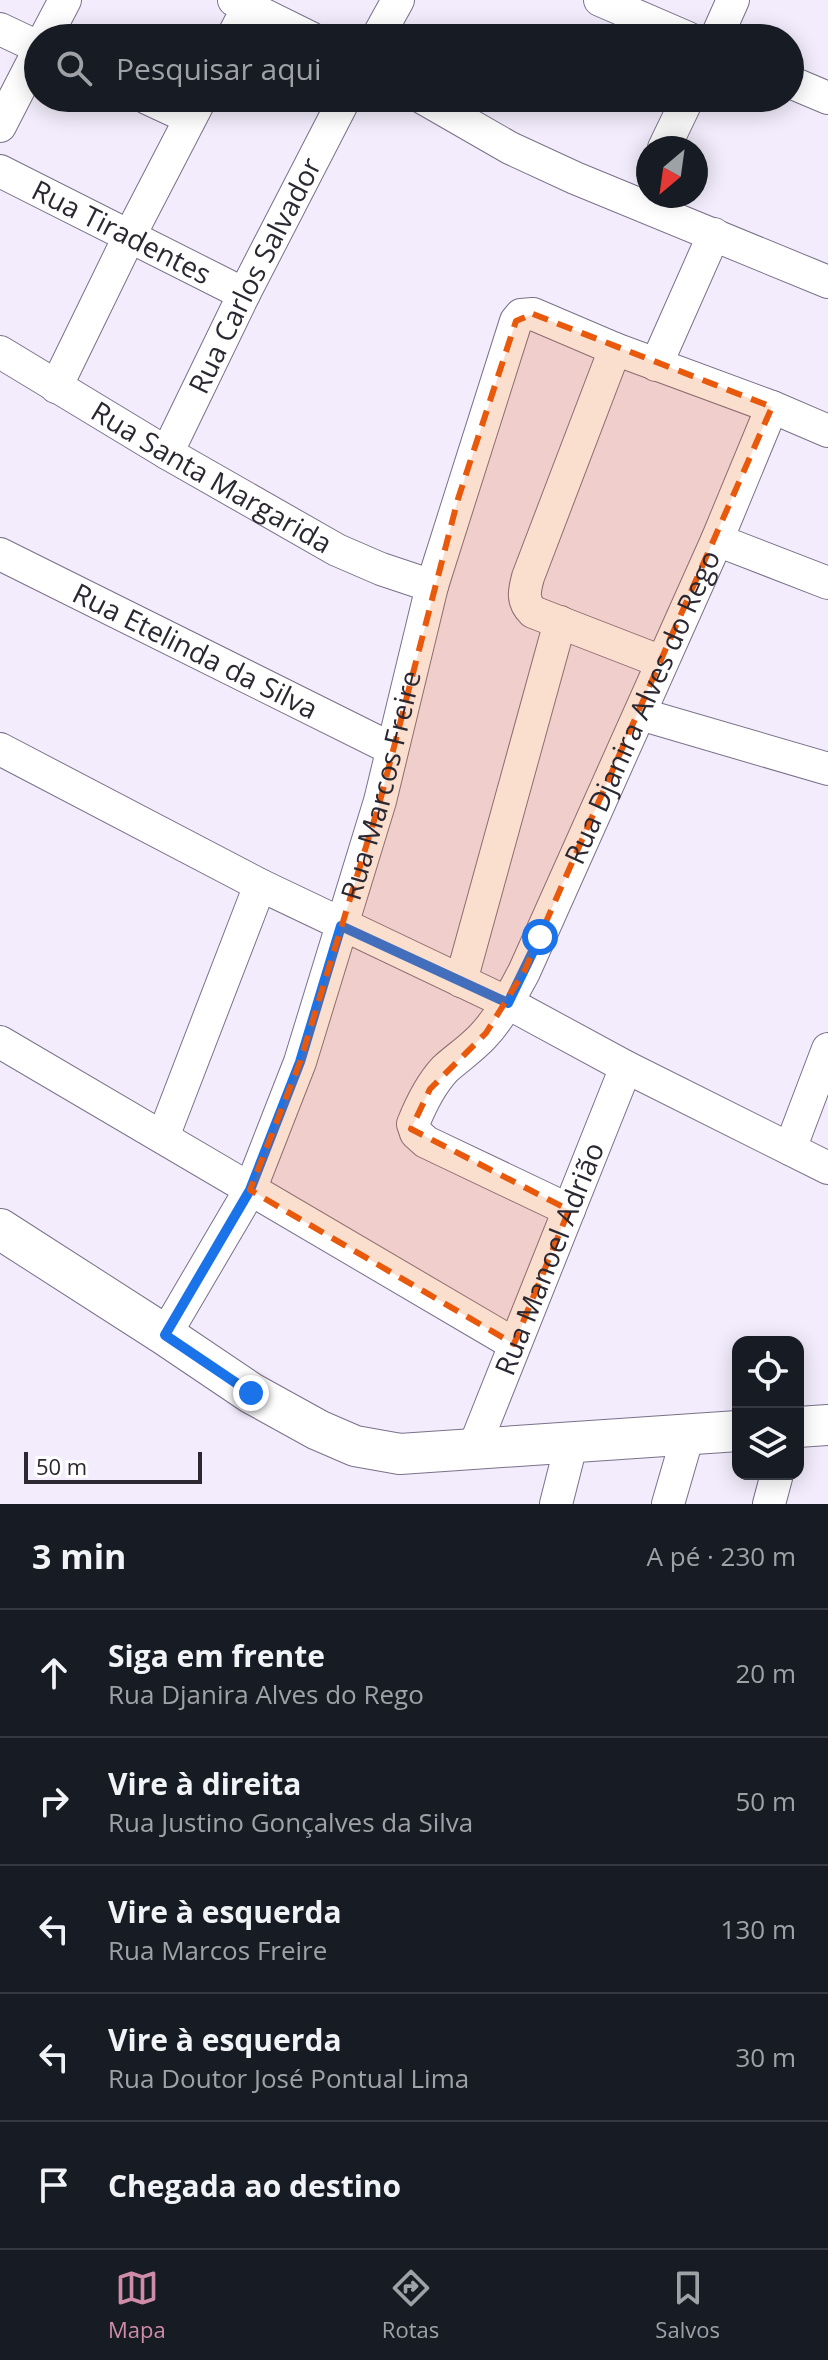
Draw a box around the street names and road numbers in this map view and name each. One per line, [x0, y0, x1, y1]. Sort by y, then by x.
street label: Rua Carlos Salvador [179, 150, 329, 399]
street label: Rua Tiradentes [26, 170, 218, 292]
street label: Rua Santa Margarida [85, 392, 339, 561]
street label: Rua Djanira Alves do Rego [555, 544, 728, 870]
street label: Rua Etelinda da Silva [67, 573, 324, 727]
street label: Rua Marcos Freire [331, 666, 429, 904]
street label: Rua Manoel Adrião [485, 1136, 612, 1381]

